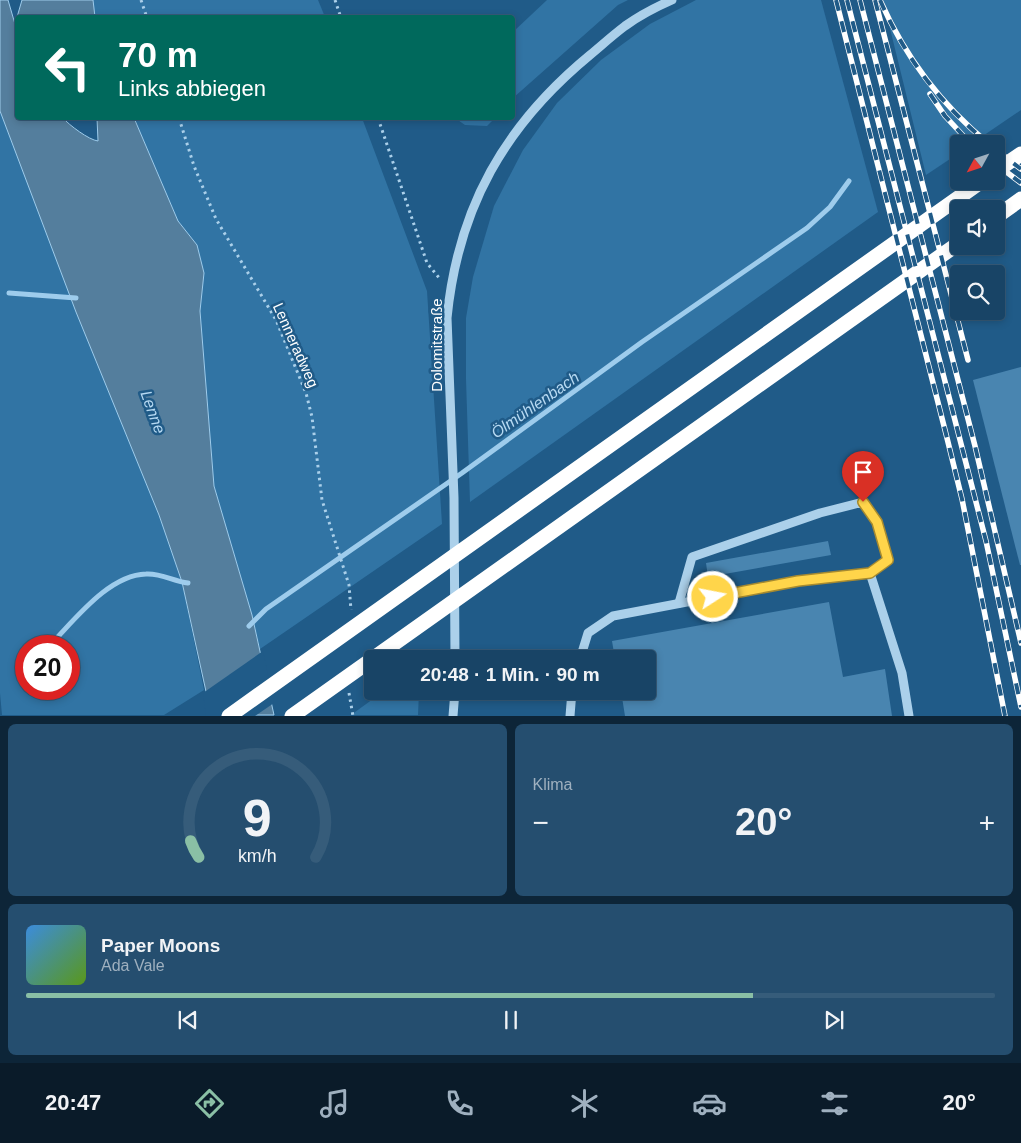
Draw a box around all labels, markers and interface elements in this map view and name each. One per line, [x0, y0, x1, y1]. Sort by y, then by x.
icon: left [35, 35, 100, 100]
text: 70 m [118, 35, 198, 74]
text: Links abbiegen [118, 76, 266, 101]
north arrow [950, 135, 1005, 190]
map controls [950, 135, 1005, 320]
button: sound [950, 200, 1005, 255]
button: search [950, 265, 1005, 320]
street label: Dolomitstraße [428, 298, 445, 392]
street label: Lenneradweg [270, 300, 322, 390]
water label: Ölmühlenbach [488, 368, 582, 442]
water label: Lenne [137, 388, 169, 436]
pin [842, 451, 884, 502]
icon: arrive [849, 458, 877, 486]
position arrow [686, 570, 738, 622]
speed limit sign: 20 [15, 635, 80, 700]
text: 20:48 · 1 Min. · 90 m [420, 664, 600, 685]
text: Klima [533, 776, 573, 793]
text: 9 [243, 789, 272, 847]
text: 20° [735, 801, 792, 843]
text: − [533, 807, 549, 838]
text: + [979, 807, 995, 838]
text: km/h [238, 846, 277, 866]
text: Paper Moons [101, 935, 220, 956]
text: Ada Vale [101, 957, 165, 974]
icon: previous [174, 1006, 202, 1034]
icon: pause [497, 1006, 525, 1034]
icon: next [820, 1006, 848, 1034]
icon: directions [192, 1086, 227, 1121]
icon: music [317, 1086, 352, 1121]
icon: phone [442, 1086, 477, 1121]
icon: climate [567, 1086, 602, 1121]
icon: car [692, 1086, 727, 1121]
icon: filters [817, 1086, 852, 1121]
text: 20:47 [45, 1090, 101, 1115]
text: 20° [943, 1090, 976, 1115]

